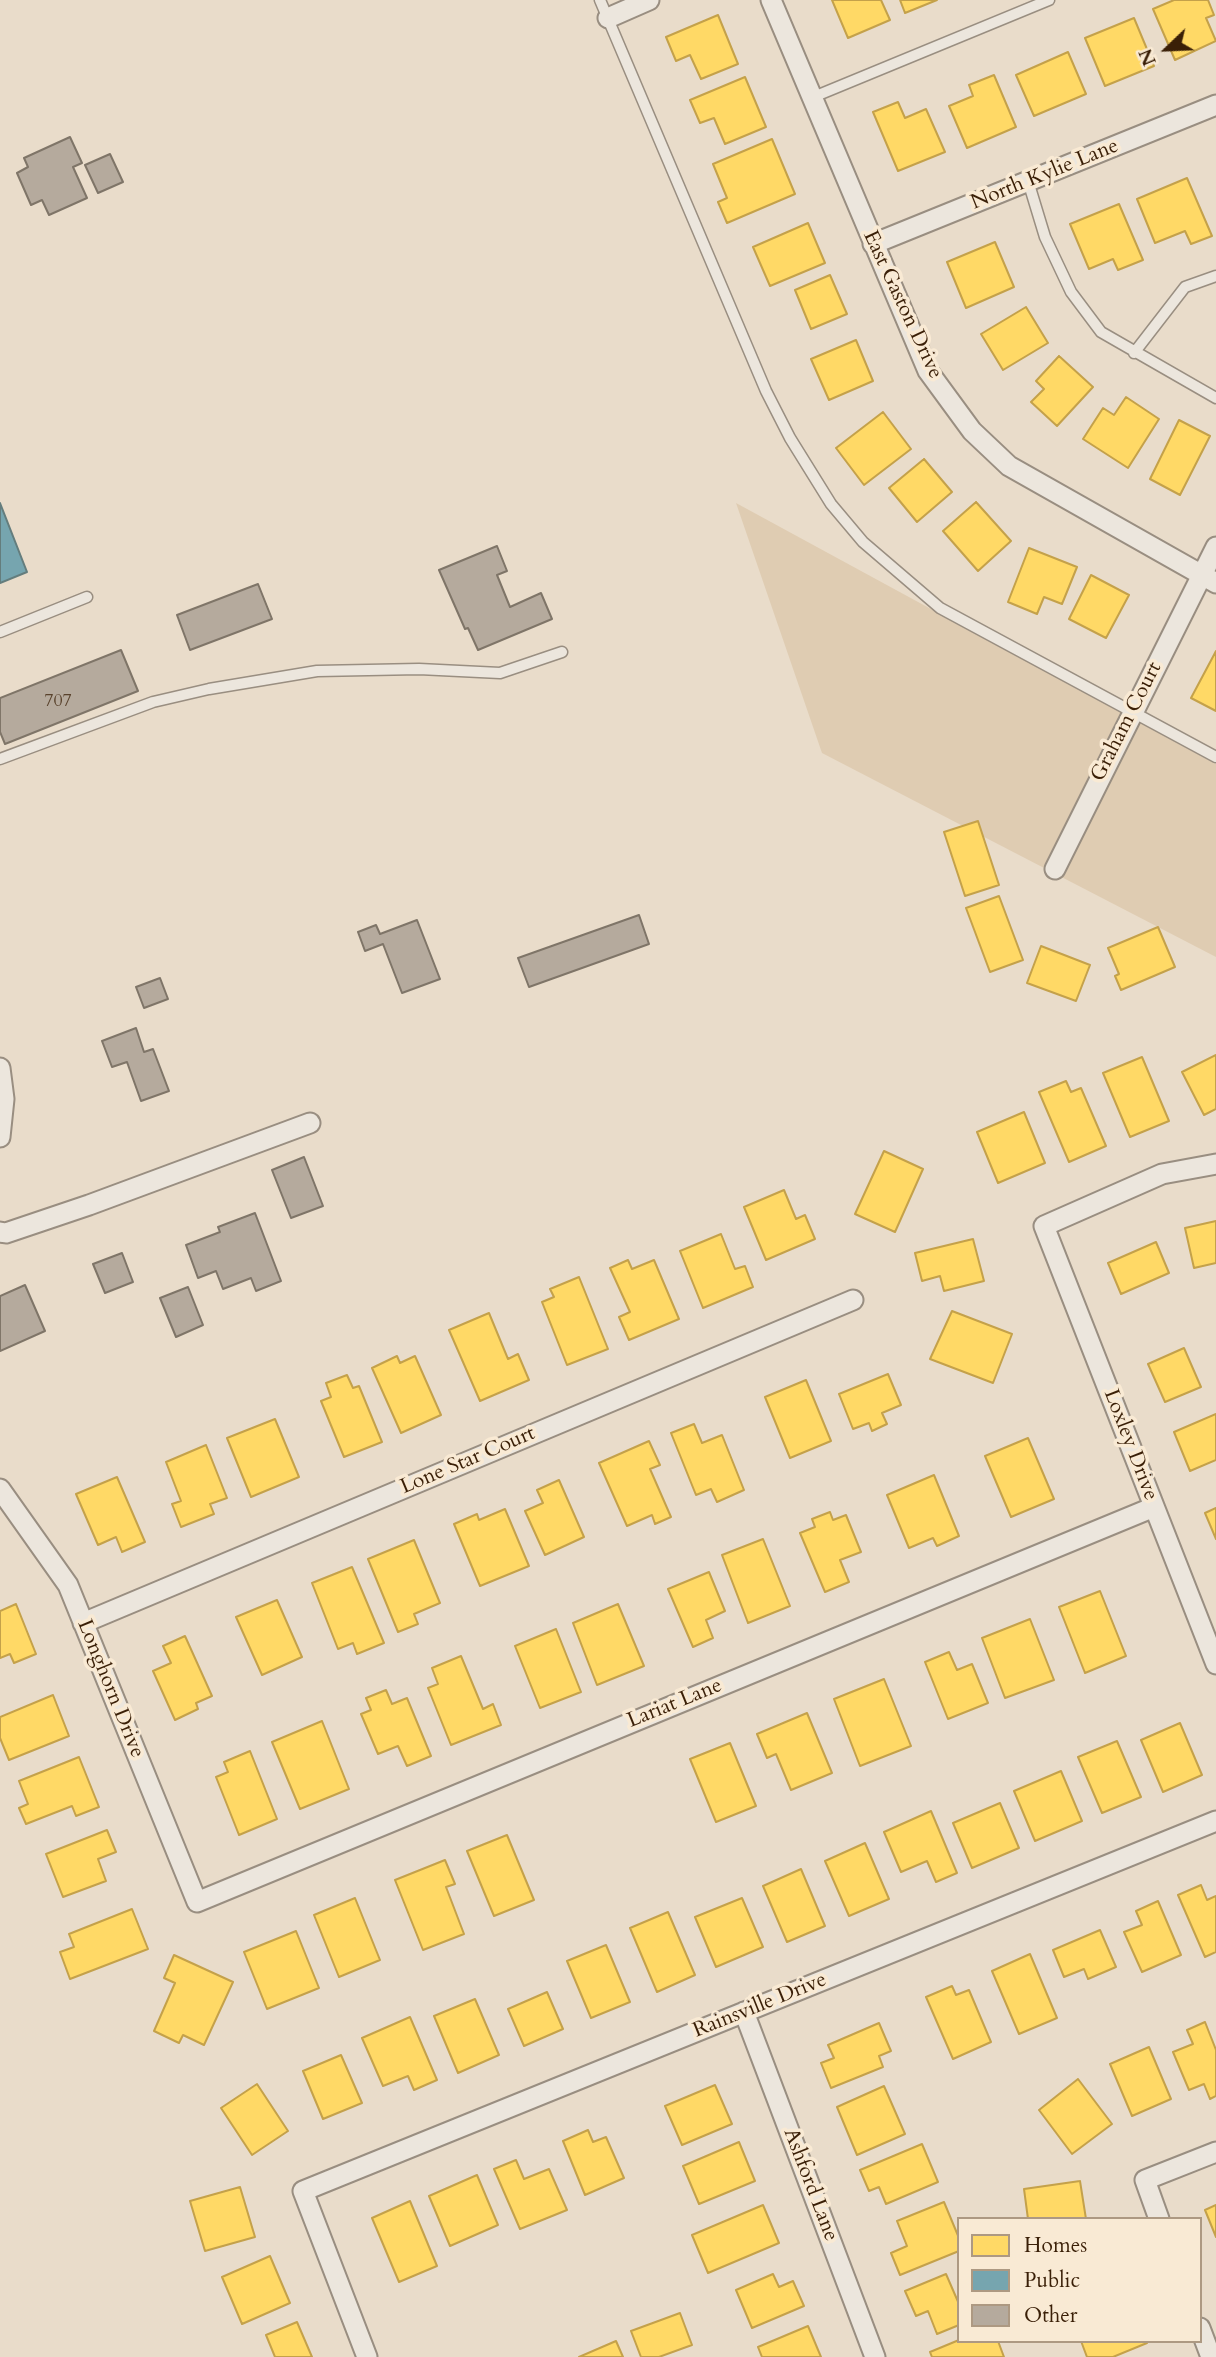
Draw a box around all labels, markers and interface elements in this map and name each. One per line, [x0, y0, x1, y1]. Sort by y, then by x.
north arrow [1132, 14, 1202, 84]
text: N [1132, 45, 1163, 70]
street label: North Kylie Lane [967, 134, 1123, 216]
street label: East Gaston Drive [857, 227, 947, 383]
street label: Graham Court [1086, 658, 1168, 786]
house number: 707 [44, 691, 72, 713]
street label: Loxley Drive [1097, 1386, 1163, 1504]
street label: Lone Star Court [397, 1421, 539, 1501]
street label: Longhorn Drive [71, 1616, 149, 1762]
street label: Lariat Lane [624, 1674, 726, 1734]
street label: Rainsville Drive [690, 1968, 830, 2044]
street label: Ashford Lane [777, 2125, 843, 2245]
legend [957, 2217, 1202, 2343]
text: Homes [1024, 2231, 1087, 2260]
text: Public [1024, 2266, 1080, 2295]
text: Other [1024, 2301, 1078, 2330]

